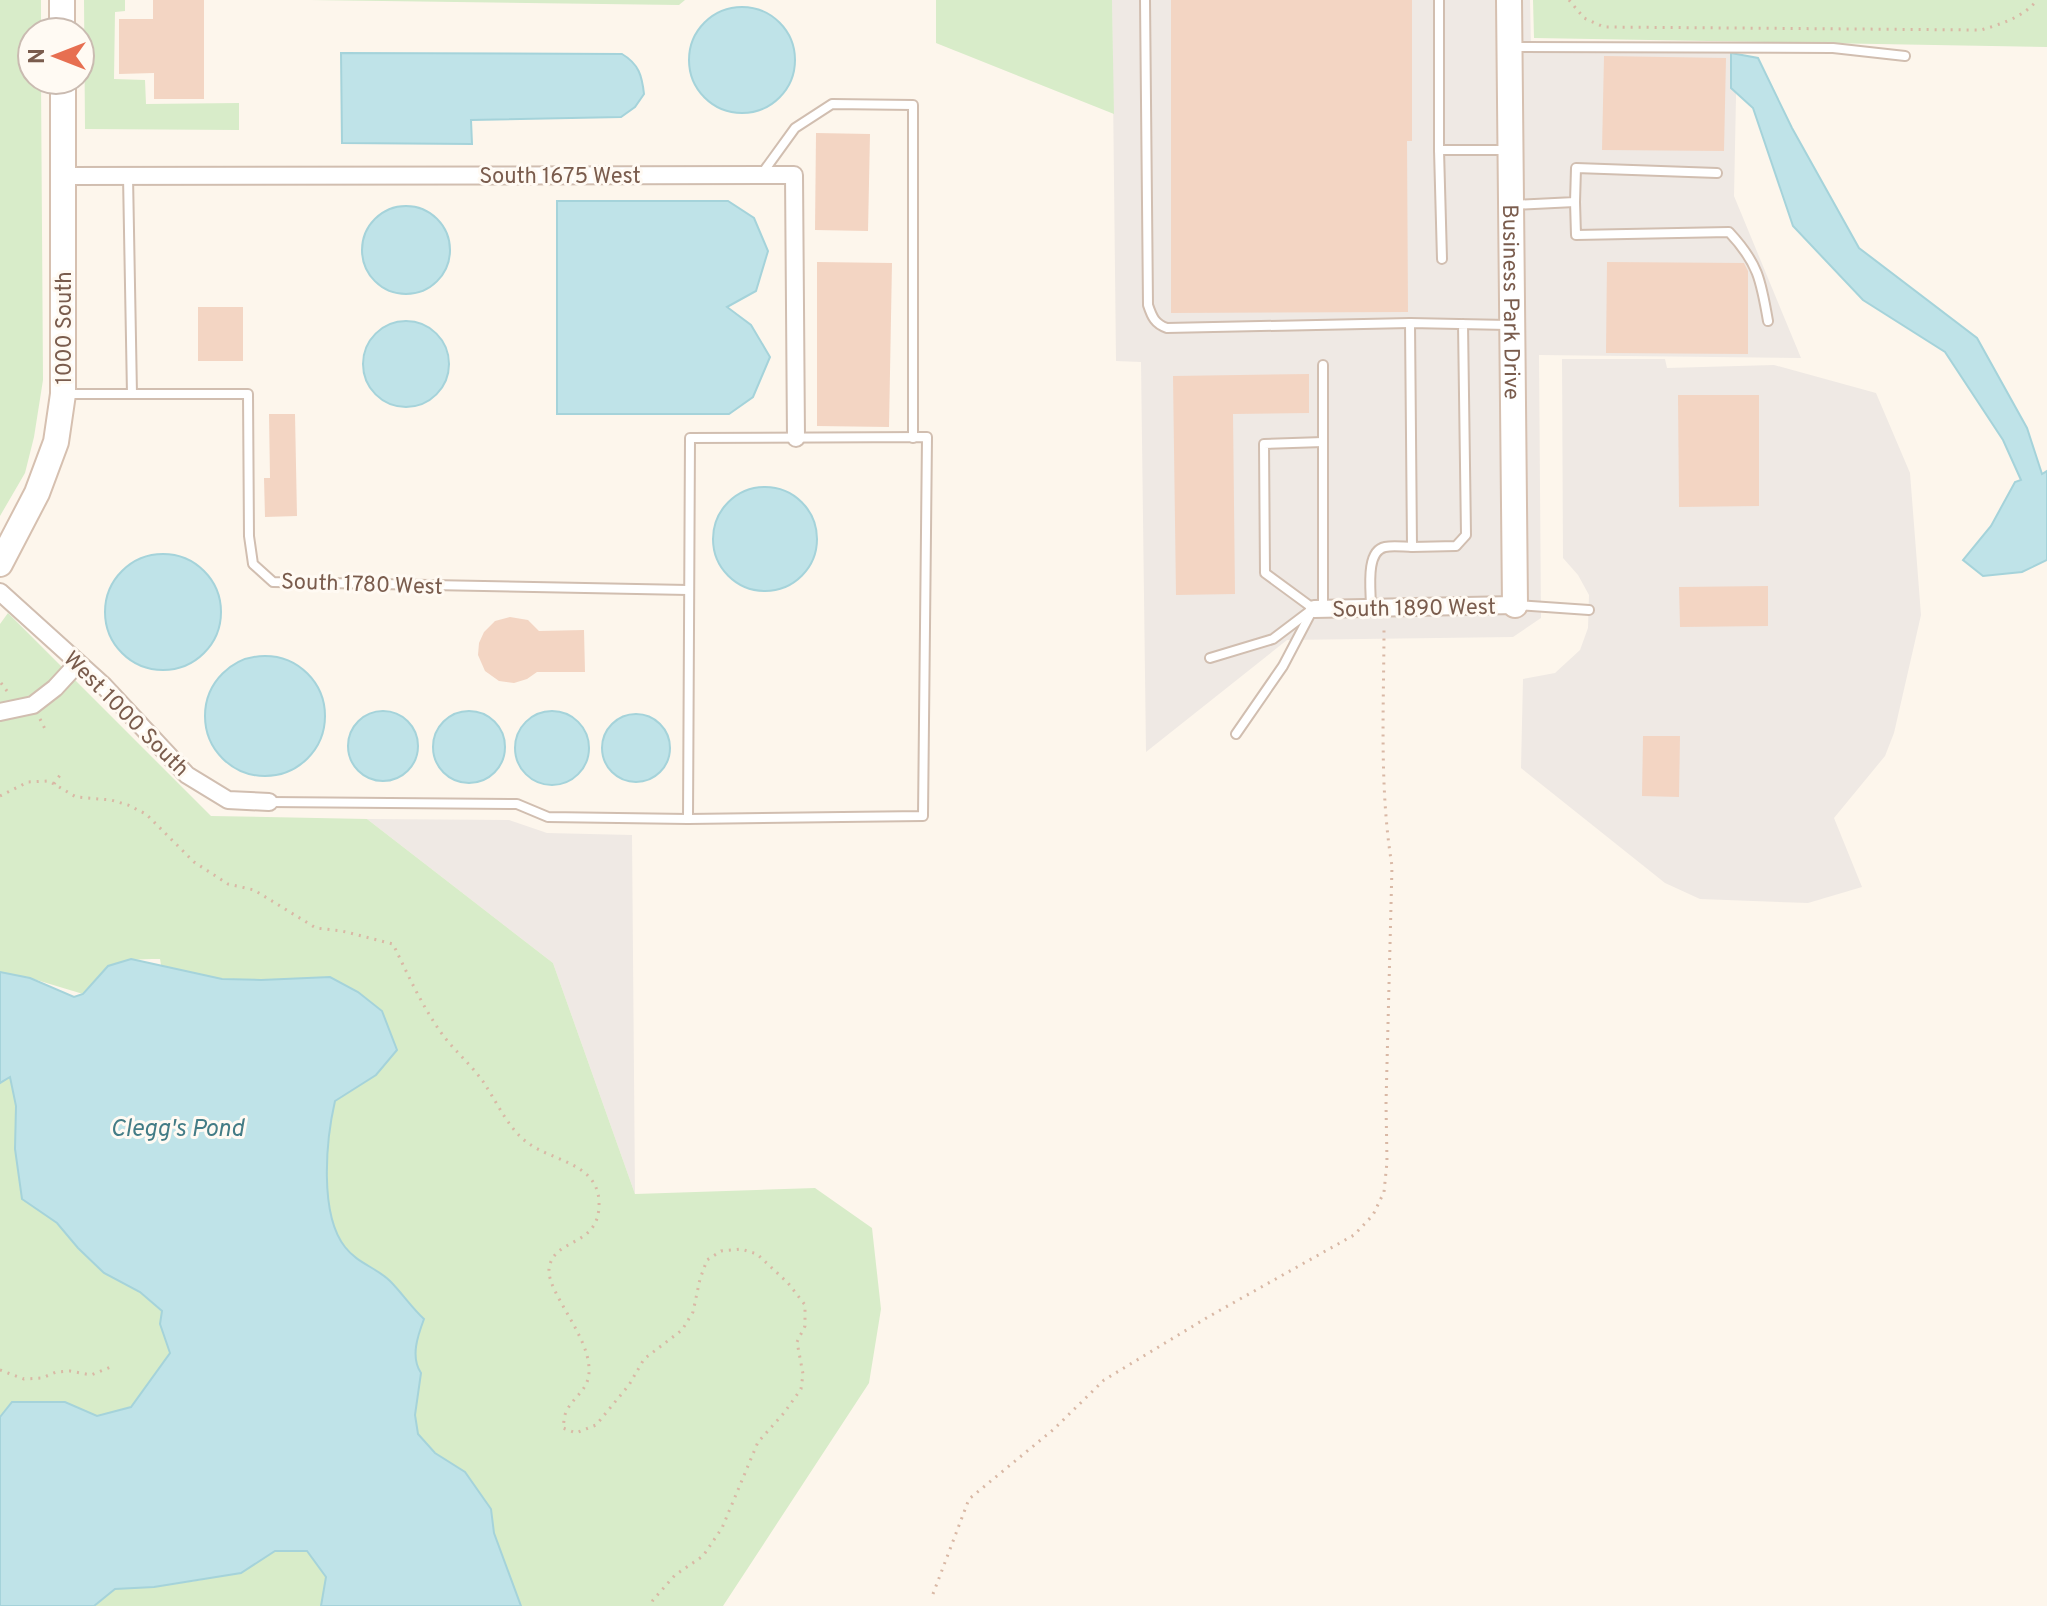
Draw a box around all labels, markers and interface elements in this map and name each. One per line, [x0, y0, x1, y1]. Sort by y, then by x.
north arrow [16, 16, 96, 96]
text: N [25, 48, 52, 64]
street label: South 1675 West [479, 164, 641, 191]
street label: Business Park Drive [1495, 204, 1524, 400]
street label: 1000 South [52, 271, 79, 385]
street label: South 1780 West [281, 569, 443, 602]
street label: South 1890 West [1332, 595, 1496, 624]
street label: West 1000 South [57, 646, 194, 783]
water label: Clegg's Pond [110, 1115, 246, 1145]

